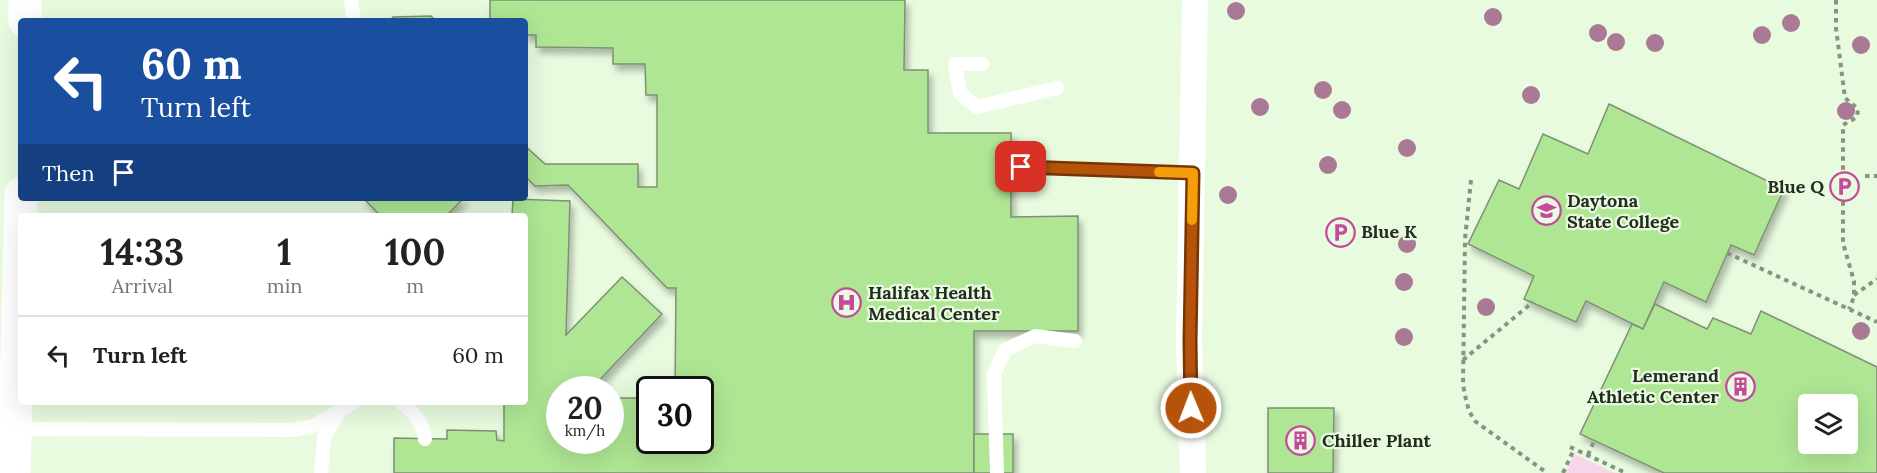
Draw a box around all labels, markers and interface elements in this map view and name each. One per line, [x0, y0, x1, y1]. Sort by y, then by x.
text: 60 m [141, 37, 242, 91]
icon: left [42, 42, 120, 120]
text: Turn left [141, 90, 251, 124]
pin [995, 141, 1046, 192]
icon: arrive [1004, 150, 1037, 183]
icon: arrive [107, 156, 140, 189]
text: Then [42, 159, 95, 187]
parking icon: Blue Q [1829, 171, 1861, 203]
place label: Blue Q [1767, 175, 1825, 198]
place label: Daytona State College [1567, 189, 1680, 233]
school or university icon: Daytona State College [1530, 195, 1562, 227]
parking icon: Blue K [1324, 216, 1356, 248]
place label: Blue K [1361, 220, 1417, 243]
text: 14:33 [101, 229, 184, 275]
text: 1 [277, 229, 292, 275]
text: 100 [385, 229, 445, 275]
text: Arrival [112, 273, 173, 298]
text: min [267, 273, 302, 298]
text: m [406, 273, 424, 298]
place label: Halifax Health Medical Center [868, 281, 1000, 325]
hospital icon: Halifax Health Medical Center [831, 287, 863, 319]
icon: left [42, 339, 75, 372]
text: Turn left [93, 341, 187, 369]
text: 60 m [452, 341, 504, 369]
place label: Lemerand Athletic Center [1587, 364, 1719, 408]
building icon: Lemerand Athletic Center [1724, 370, 1756, 402]
speed limit sign: 30 [636, 376, 714, 454]
position arrow [1159, 376, 1223, 440]
text: 20 [567, 389, 603, 427]
map controls [1798, 394, 1858, 454]
button: layers [1798, 394, 1858, 454]
text: km/h [565, 421, 605, 440]
building icon: Chiller Plant [1285, 425, 1317, 457]
place label: Chiller Plant [1322, 429, 1432, 452]

